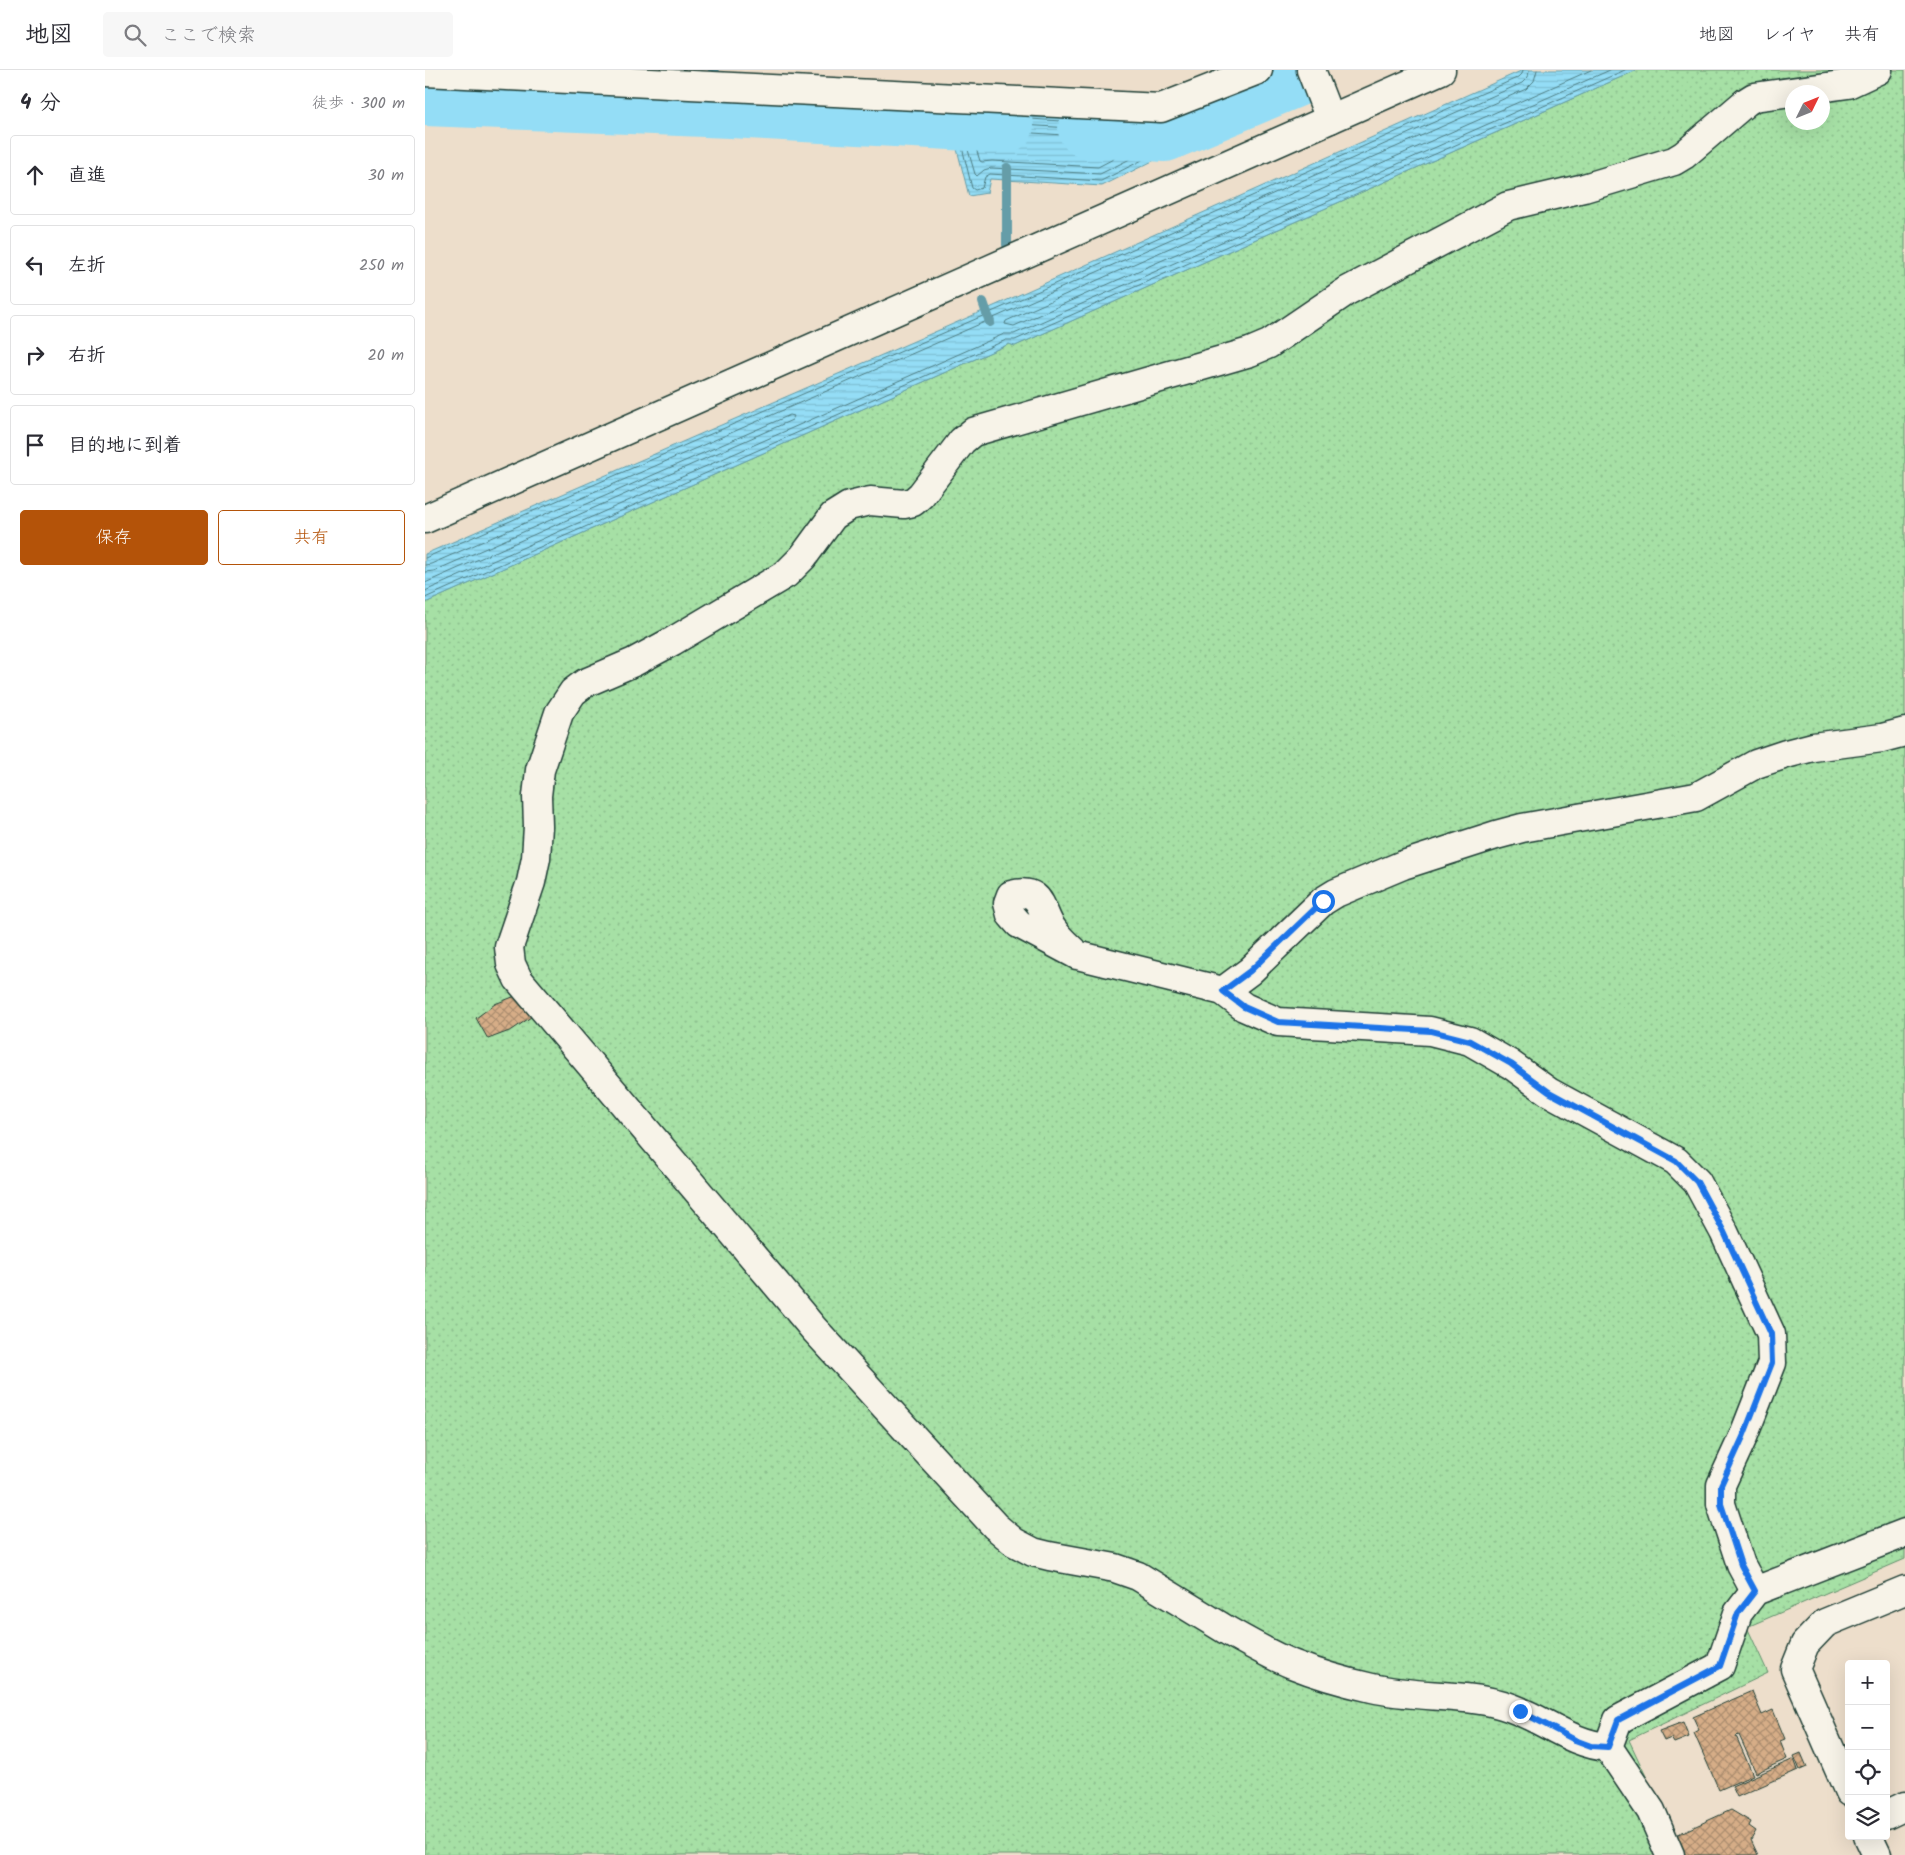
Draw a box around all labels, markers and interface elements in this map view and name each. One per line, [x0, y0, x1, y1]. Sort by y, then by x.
search box [103, 12, 453, 57]
text: 地図 [25, 16, 73, 55]
icon: search [121, 21, 149, 49]
text: ここで検索 [161, 21, 256, 51]
text: 地図 [1699, 21, 1735, 50]
text: レイヤ [1763, 21, 1816, 50]
text: 共有 [1844, 21, 1880, 50]
north arrow [1785, 85, 1830, 130]
text: 4 分 [20, 87, 61, 120]
text: 徒歩 · 300 m [312, 91, 405, 116]
icon: ahead [21, 161, 49, 189]
text: 直進 [68, 161, 106, 191]
text: 30 m [368, 163, 404, 188]
icon: left [21, 251, 49, 279]
text: 左折 [68, 251, 106, 281]
text: 250 m [359, 253, 404, 278]
icon: right [21, 341, 49, 369]
text: 右折 [68, 341, 106, 371]
text: 20 m [368, 343, 404, 368]
icon: arrive [21, 431, 49, 459]
text: 目的地に到着 [68, 431, 182, 461]
button: 保存 [20, 510, 208, 565]
button: 共有 [218, 510, 405, 565]
route start [1312, 890, 1335, 913]
map controls [1845, 1660, 1890, 1840]
button: + [1845, 1660, 1890, 1705]
route end [1509, 1700, 1532, 1723]
button: − [1845, 1705, 1890, 1750]
button: locate [1845, 1750, 1890, 1795]
button: layers [1845, 1795, 1890, 1840]

